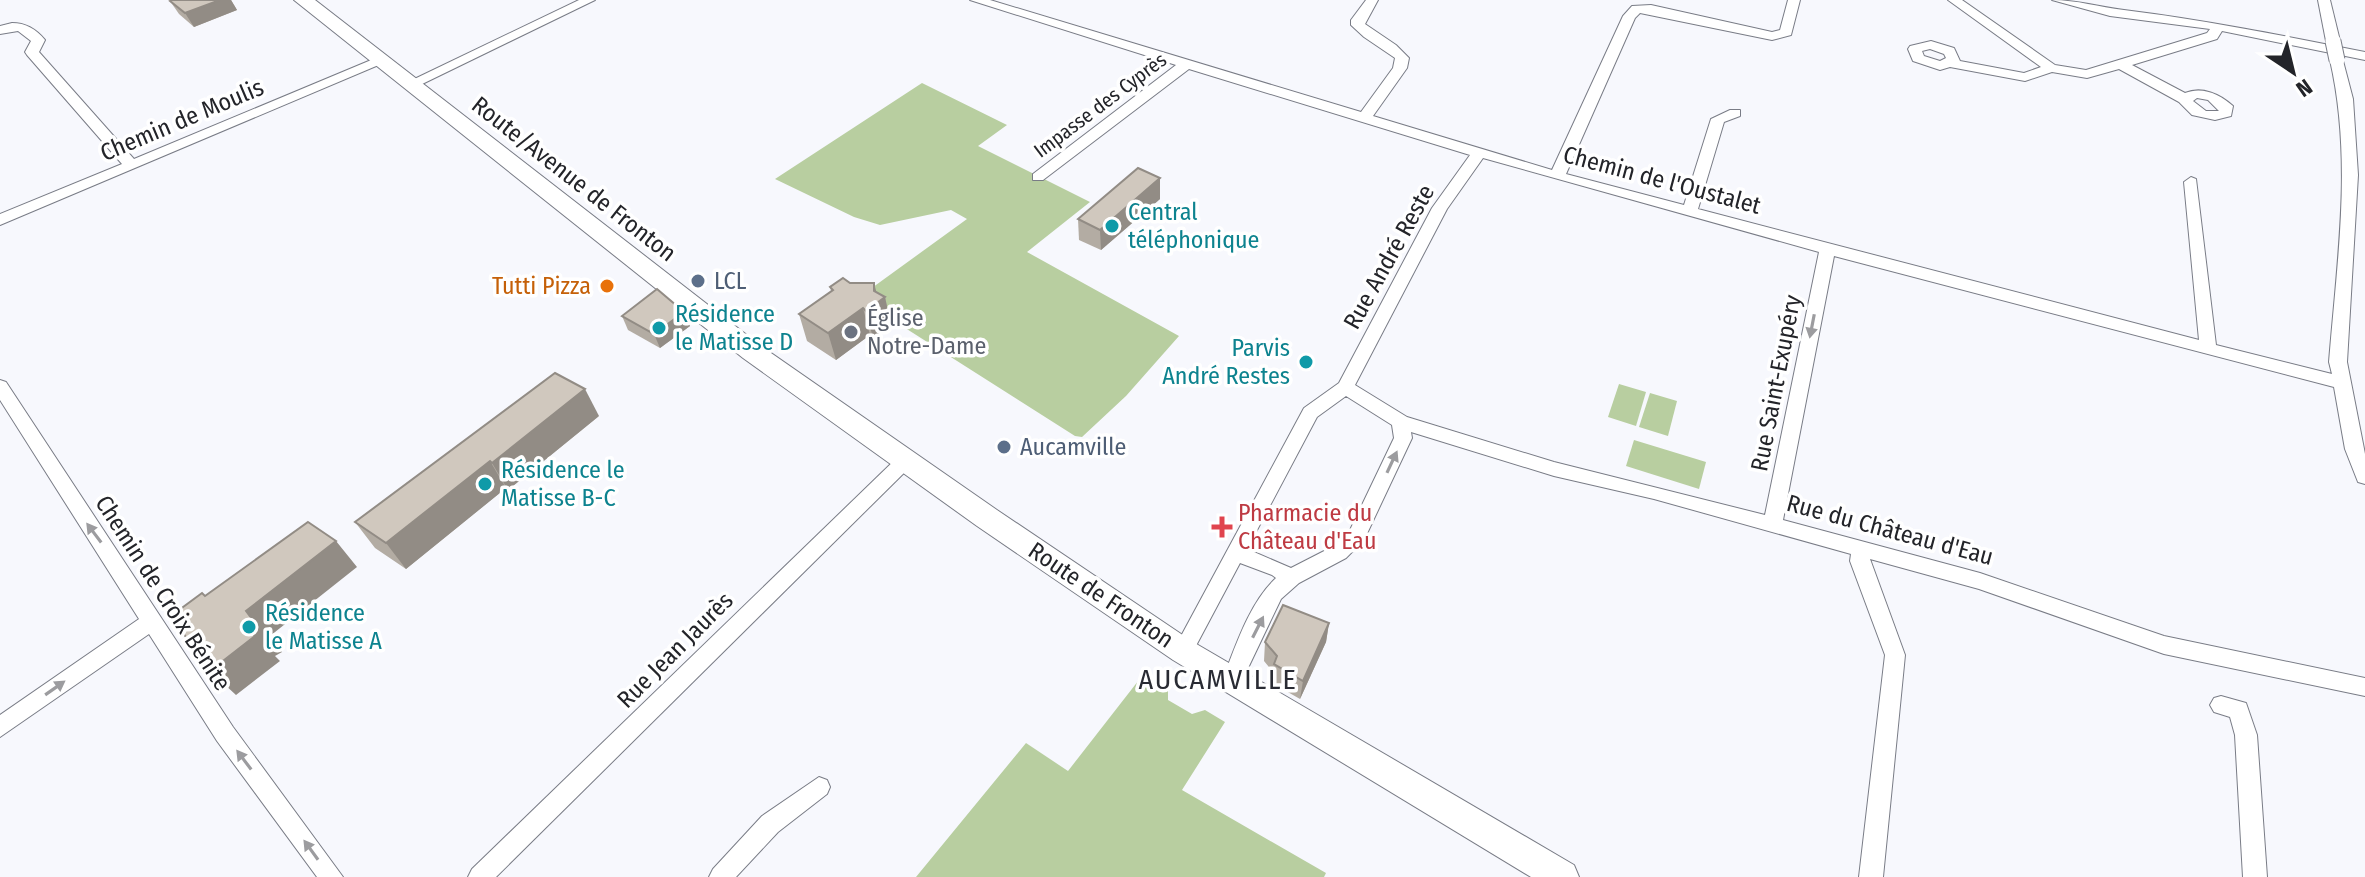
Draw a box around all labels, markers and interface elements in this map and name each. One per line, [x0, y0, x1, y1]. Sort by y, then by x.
north arrow [2253, 32, 2333, 112]
street label: Impasse des Cyprès [1029, 47, 1171, 163]
street label: Chemin de Moulis [96, 73, 268, 167]
text: N [2291, 73, 2317, 103]
street label: Route/Avenue de Fronton [466, 91, 682, 267]
street label: Chemin de l'Oustalet [1560, 140, 1764, 220]
street label: Rue André Reste [1338, 180, 1440, 334]
place label: Central téléphonique [1128, 198, 1259, 254]
marker: Central téléphonique [1103, 217, 1121, 235]
place label: LCL [714, 267, 747, 295]
place label: Tutti Pizza [492, 272, 591, 300]
marker: LCL [689, 272, 707, 290]
marker: Tutti Pizza [598, 277, 616, 295]
street label: Rue Saint-Exupéry [1745, 292, 1807, 474]
place label: Résidence le Matisse D [675, 300, 793, 356]
place label: Église Notre-Dame [867, 303, 986, 360]
one-way arrow [1805, 314, 1818, 339]
marker: Résidence le Matisse D [650, 319, 668, 337]
marker: Église Notre-Dame [842, 323, 860, 341]
place label: Parvis André Restes [1162, 334, 1290, 390]
marker: Parvis André Restes [1297, 353, 1315, 371]
place label: Aucamville [1020, 433, 1126, 461]
marker: Aucamville [995, 438, 1013, 456]
one-way arrow [1385, 450, 1399, 474]
place label: Résidence le Matisse B-C [501, 456, 625, 512]
marker: Résidence le Matisse B-C [476, 475, 494, 493]
street label: Rue du Château d'Eau [1784, 489, 1996, 571]
street label: Chemin de Croix Bénite [89, 490, 237, 696]
place label: Pharmacie du Château d'Eau [1238, 499, 1376, 555]
marker: Pharmacie du Château d'Eau [1213, 518, 1231, 536]
one-way arrow [86, 522, 102, 544]
street label: Route de Fronton [1023, 536, 1179, 654]
street label: Rue Jean Jaurès [611, 586, 739, 714]
place label: Résidence le Matisse A [265, 599, 382, 655]
one-way arrow [1251, 615, 1264, 638]
marker: Résidence le Matisse A [240, 618, 258, 636]
district label: AUCAMVILLE [1138, 663, 1298, 696]
one-way arrow [45, 681, 66, 696]
one-way arrow [237, 750, 253, 770]
one-way arrow [303, 839, 319, 861]

